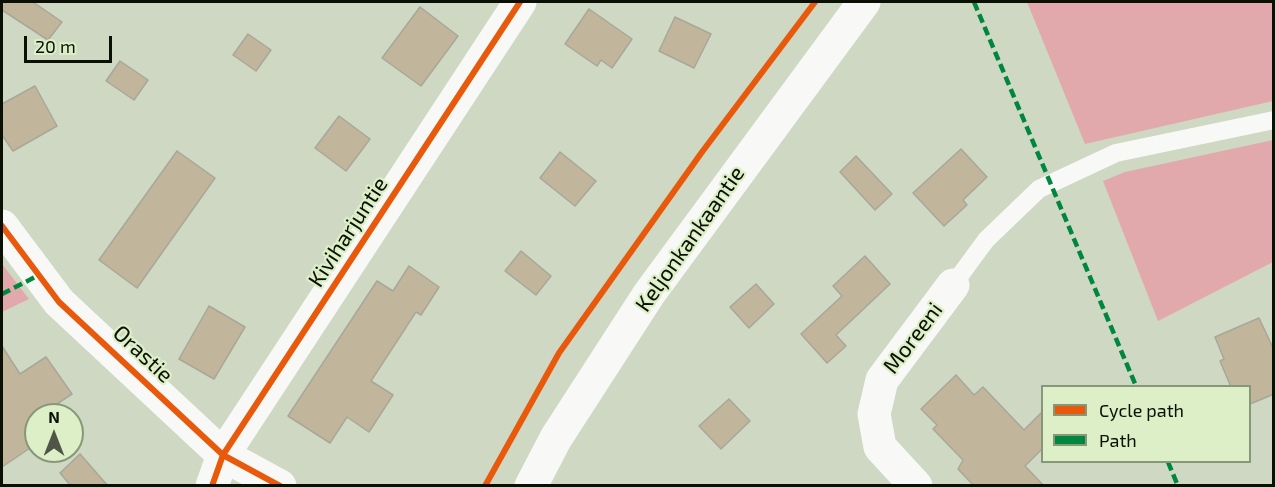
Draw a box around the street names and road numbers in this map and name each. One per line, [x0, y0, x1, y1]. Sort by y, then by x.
street label: Keljonkankaantie [630, 161, 750, 317]
street label: Kiviharjuntie [303, 172, 393, 292]
street label: Moreeni [878, 297, 948, 379]
street label: Orastie [108, 320, 178, 388]

